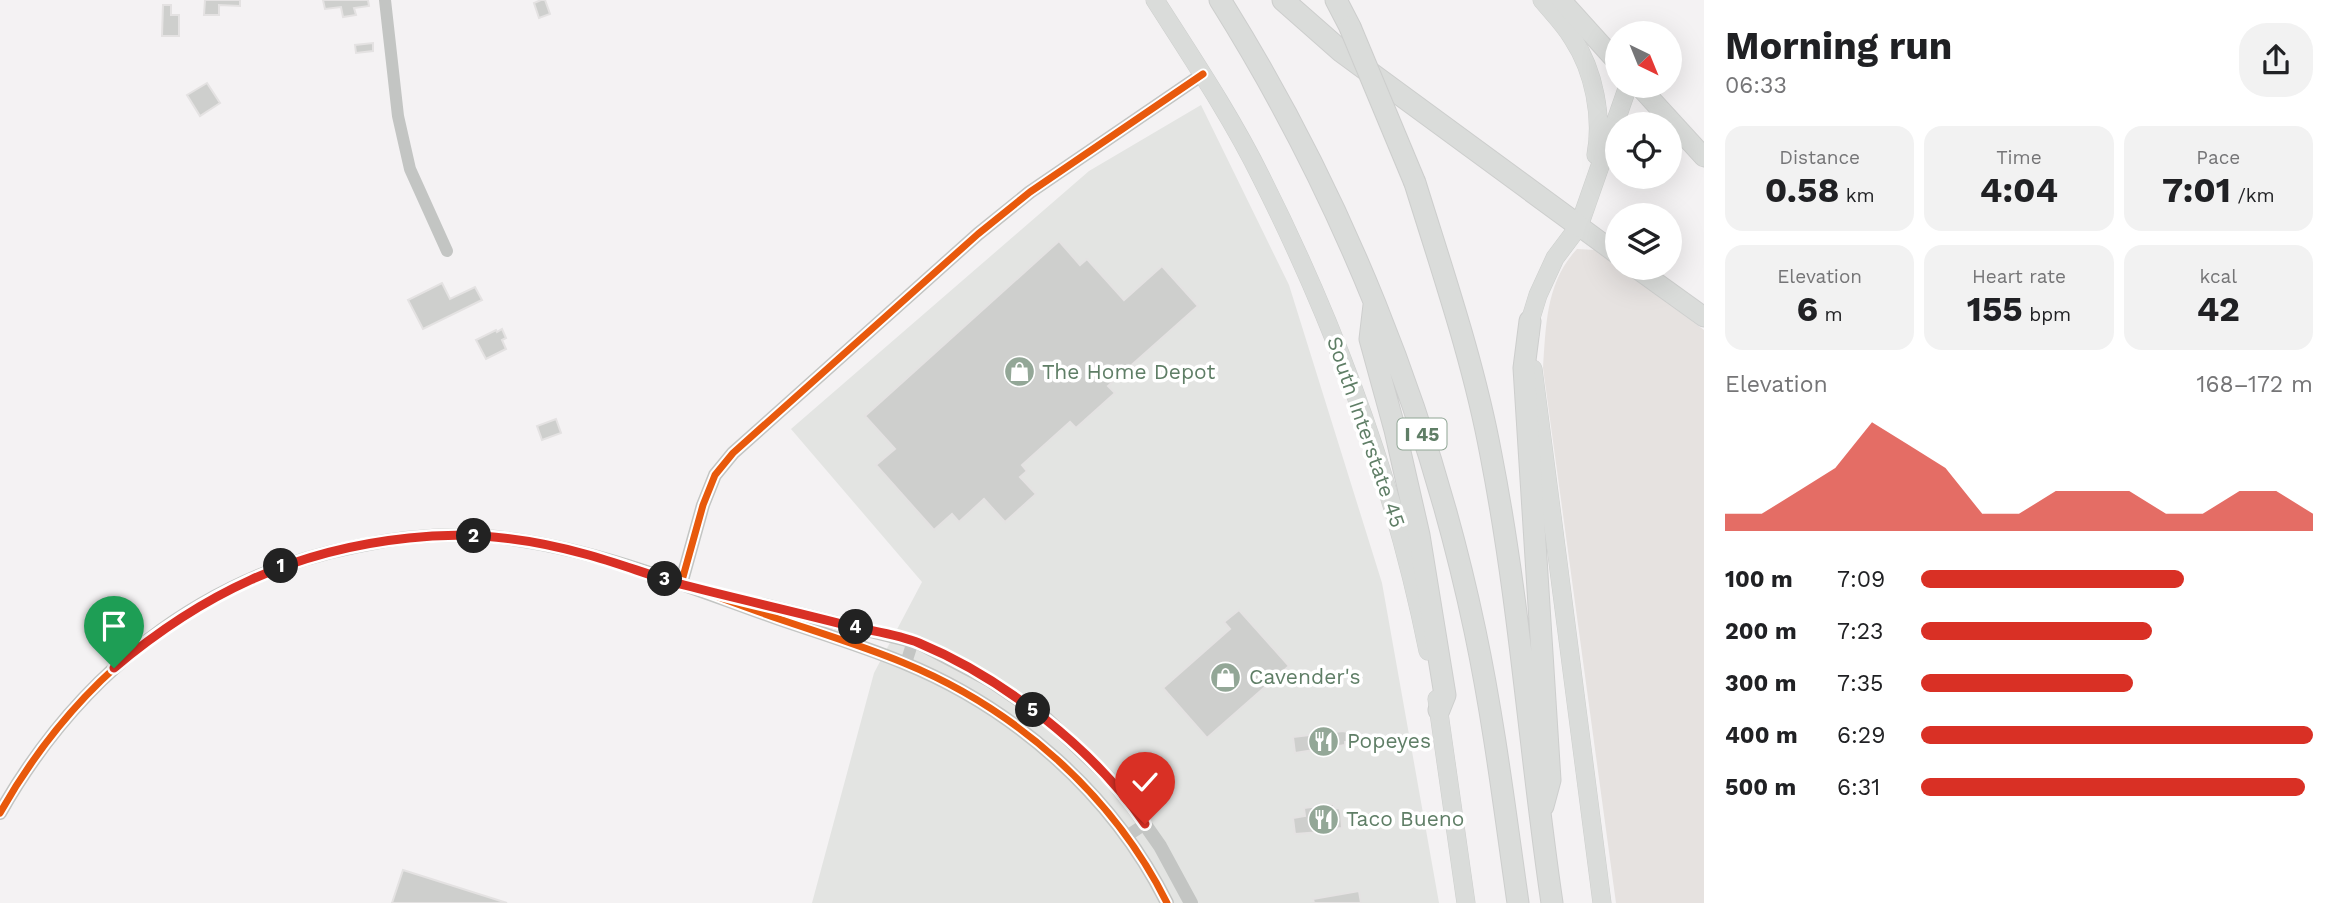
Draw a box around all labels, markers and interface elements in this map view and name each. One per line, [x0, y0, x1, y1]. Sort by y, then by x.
north arrow [1605, 21, 1682, 98]
map controls [1605, 21, 1682, 280]
button: share [2239, 23, 2313, 97]
text: Morning run [1725, 24, 1952, 68]
text: 06:33 [1725, 72, 1787, 99]
button: locate [1605, 112, 1682, 189]
text: Distance [1779, 146, 1860, 169]
text: Time [1996, 146, 2042, 169]
text: Pace [2196, 146, 2240, 169]
text: 0.58 [1765, 169, 1839, 211]
text: 4:04 [1980, 169, 2058, 211]
text: 7:01 [2162, 169, 2231, 211]
text: km [1839, 184, 1875, 207]
text: /km [2231, 184, 2275, 207]
button: layers [1605, 203, 1682, 280]
text: Elevation [1777, 265, 1862, 288]
text: Heart rate [1972, 265, 2066, 288]
text: kcal [2200, 265, 2237, 288]
text: 6 [1797, 288, 1818, 330]
text: 155 [1967, 288, 2023, 330]
text: 42 [2197, 288, 2240, 330]
text: m [1818, 303, 1843, 326]
text: bpm [2023, 303, 2071, 326]
street label: South Interstate 45 [1322, 333, 1411, 531]
shop icon: The Home Depot [1002, 355, 1036, 389]
place label: The Home Depot [1042, 359, 1216, 384]
text: Elevation [1725, 371, 1828, 398]
text: 168–172 m [2197, 371, 2313, 398]
road number: I 45 [1398, 418, 1446, 449]
pin: 2 [456, 518, 491, 554]
text: 2 [468, 524, 479, 547]
pin: 1 [264, 548, 298, 584]
text: 1 [276, 554, 285, 577]
pin: 3 [648, 562, 682, 596]
text: 100 m [1725, 566, 1793, 593]
text: 7:09 [1837, 566, 1885, 593]
text: 3 [659, 567, 670, 590]
pin [84, 596, 144, 668]
icon: arrive [95, 607, 133, 645]
pin: 4 [838, 610, 874, 644]
text: 4 [849, 615, 862, 638]
text: 200 m [1725, 618, 1797, 645]
text: 7:23 [1837, 618, 1884, 645]
shop icon: Cavender's [1209, 660, 1243, 694]
place label: Cavender's [1249, 664, 1361, 689]
text: 300 m [1725, 670, 1796, 697]
text: 7:35 [1837, 670, 1884, 697]
pin: 5 [1016, 692, 1050, 728]
text: 5 [1027, 698, 1038, 721]
text: 400 m [1725, 722, 1798, 749]
text: 6:29 [1837, 722, 1885, 749]
restaurant icon: Popeyes [1307, 724, 1341, 758]
place label: Popeyes [1347, 728, 1431, 753]
pin [1115, 752, 1175, 824]
icon: check [1126, 763, 1164, 801]
text: 500 m [1725, 774, 1796, 801]
text: 6:31 [1837, 774, 1880, 801]
restaurant icon: Taco Bueno [1306, 802, 1340, 836]
place label: Taco Bueno [1346, 806, 1464, 831]

